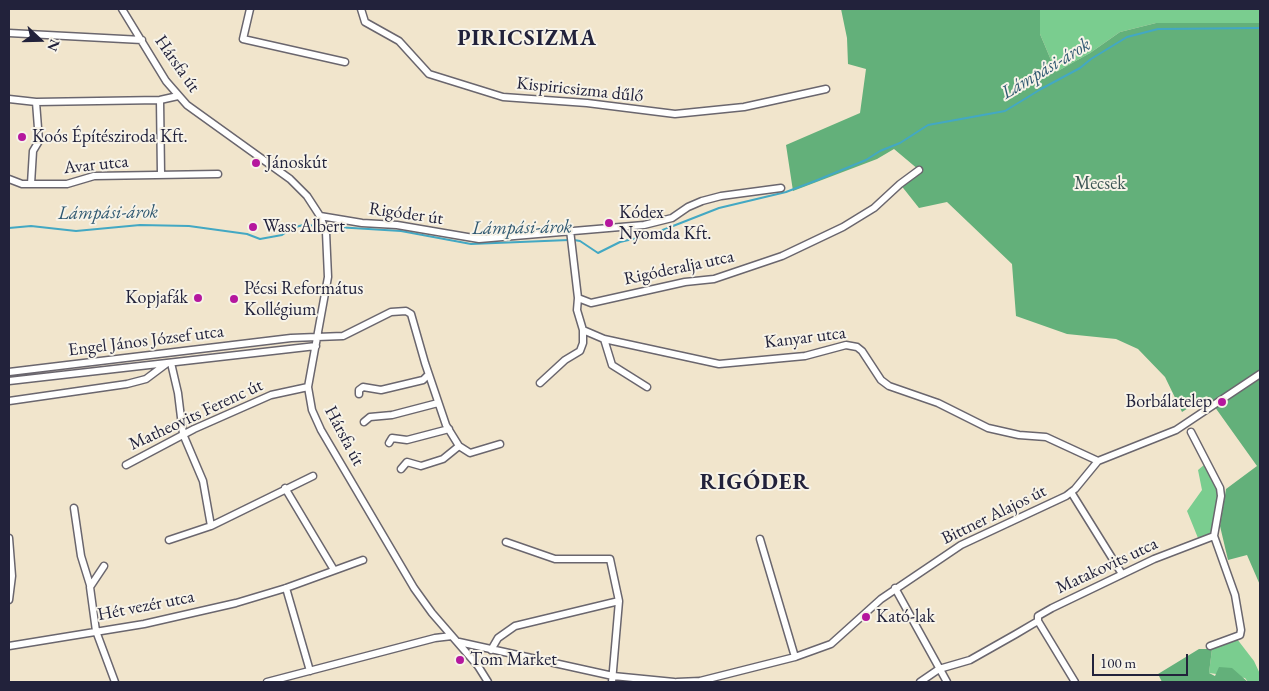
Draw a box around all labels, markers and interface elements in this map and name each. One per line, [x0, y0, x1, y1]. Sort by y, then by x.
north arrow [15, 15, 65, 65]
district label: PIRICSIZMA [456, 26, 598, 52]
street label: Hársfa út [150, 31, 204, 97]
water label: Lámpási-árok [997, 33, 1095, 105]
text: N [44, 37, 64, 54]
street label: Kispiricsizma dűlő [515, 73, 645, 107]
place label: Koós Építésziroda Kft. [32, 126, 188, 148]
marker: Koós Építésziroda Kft. [16, 131, 28, 143]
street label: Avar utca [63, 151, 129, 179]
place label: Jánoskút [266, 152, 327, 174]
marker: Jánoskút [250, 157, 262, 169]
park label: Mecsek [1074, 173, 1126, 195]
street label: Rigóder út [367, 198, 445, 230]
water label: Lámpási-árok [58, 201, 158, 225]
place label: Kódex Nyomda Kft. [619, 202, 711, 244]
place label: Wass Albert [263, 216, 345, 238]
water label: Lámpási-árok [472, 216, 572, 240]
marker: Kódex Nyomda Kft. [603, 217, 615, 229]
marker: Wass Albert [247, 221, 259, 233]
street label: Rigóderalja utca [622, 246, 736, 290]
place label: Pécsi Református Kollégium [244, 278, 363, 320]
place label: Kopjafák [125, 287, 188, 309]
marker: Kopjafák [192, 292, 204, 304]
marker: Pécsi Református Kollégium [228, 293, 240, 305]
street label: Engel János József utca [67, 321, 225, 361]
street label: Kanyar utca [763, 322, 847, 354]
street label: Matheovits Ferenc út [126, 375, 266, 455]
place label: Borbálatelep [1126, 391, 1212, 413]
marker: Borbálatelep [1216, 396, 1228, 408]
street label: Hársfa út [319, 402, 369, 470]
district label: RIGÓDER [699, 470, 811, 496]
street label: Bittner Alajos út [938, 480, 1050, 550]
street label: Matakovits utca [1053, 533, 1161, 599]
street label: Hét vezér utca [96, 586, 196, 626]
place label: Kató-lak [876, 606, 935, 628]
marker: Kató-lak [860, 611, 872, 623]
scale bar [1094, 644, 1190, 676]
place label: Tom Market [470, 649, 557, 671]
text: 100 m [1100, 653, 1136, 672]
marker: Tom Market [454, 654, 466, 666]

